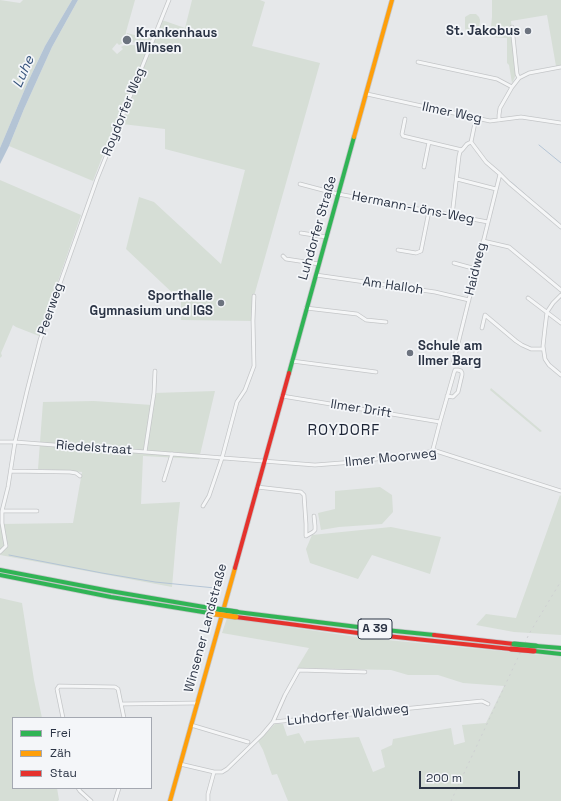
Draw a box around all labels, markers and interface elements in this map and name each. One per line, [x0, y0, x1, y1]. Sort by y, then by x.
place label: St. Jakobus [446, 23, 520, 39]
place label: Krankenhaus Winsen [136, 25, 217, 56]
marker: St. Jakobus [523, 26, 533, 36]
marker: Krankenhaus Winsen [121, 34, 133, 46]
water label: Luhe [10, 53, 38, 91]
street label: Roydorfer Weg [99, 65, 149, 159]
street label: Ilmer Weg [421, 99, 483, 127]
street label: Luhdorfer Straße [296, 174, 340, 282]
street label: Hermann-Löns-Weg [350, 188, 476, 228]
street label: Haidweg [462, 241, 490, 297]
street label: Am Halloh [362, 274, 424, 298]
street label: Peerweg [35, 281, 67, 337]
place label: Sporthalle Gymnasium und IGS [90, 288, 213, 319]
marker: Sporthalle Gymnasium und IGS [216, 298, 226, 308]
place label: Schule am Ilmer Barg [418, 338, 482, 369]
marker: Schule am Ilmer Barg [405, 348, 415, 358]
street label: Ilmer Drift [329, 396, 393, 422]
district label: ROYDORF [308, 422, 380, 440]
street label: Riedelstraat [55, 438, 133, 458]
street label: Ilmer Moorweg [344, 445, 438, 471]
street label: Winsener Landstraße [181, 562, 231, 694]
road number: A 39 [358, 619, 392, 639]
street label: Luhdorfer Waldweg [286, 701, 410, 729]
legend [12, 717, 152, 789]
text: Frei [50, 725, 71, 741]
text: Zäh [50, 745, 71, 761]
scale bar [421, 763, 522, 789]
text: Stau [50, 765, 77, 781]
text: 200 m [426, 770, 462, 786]

